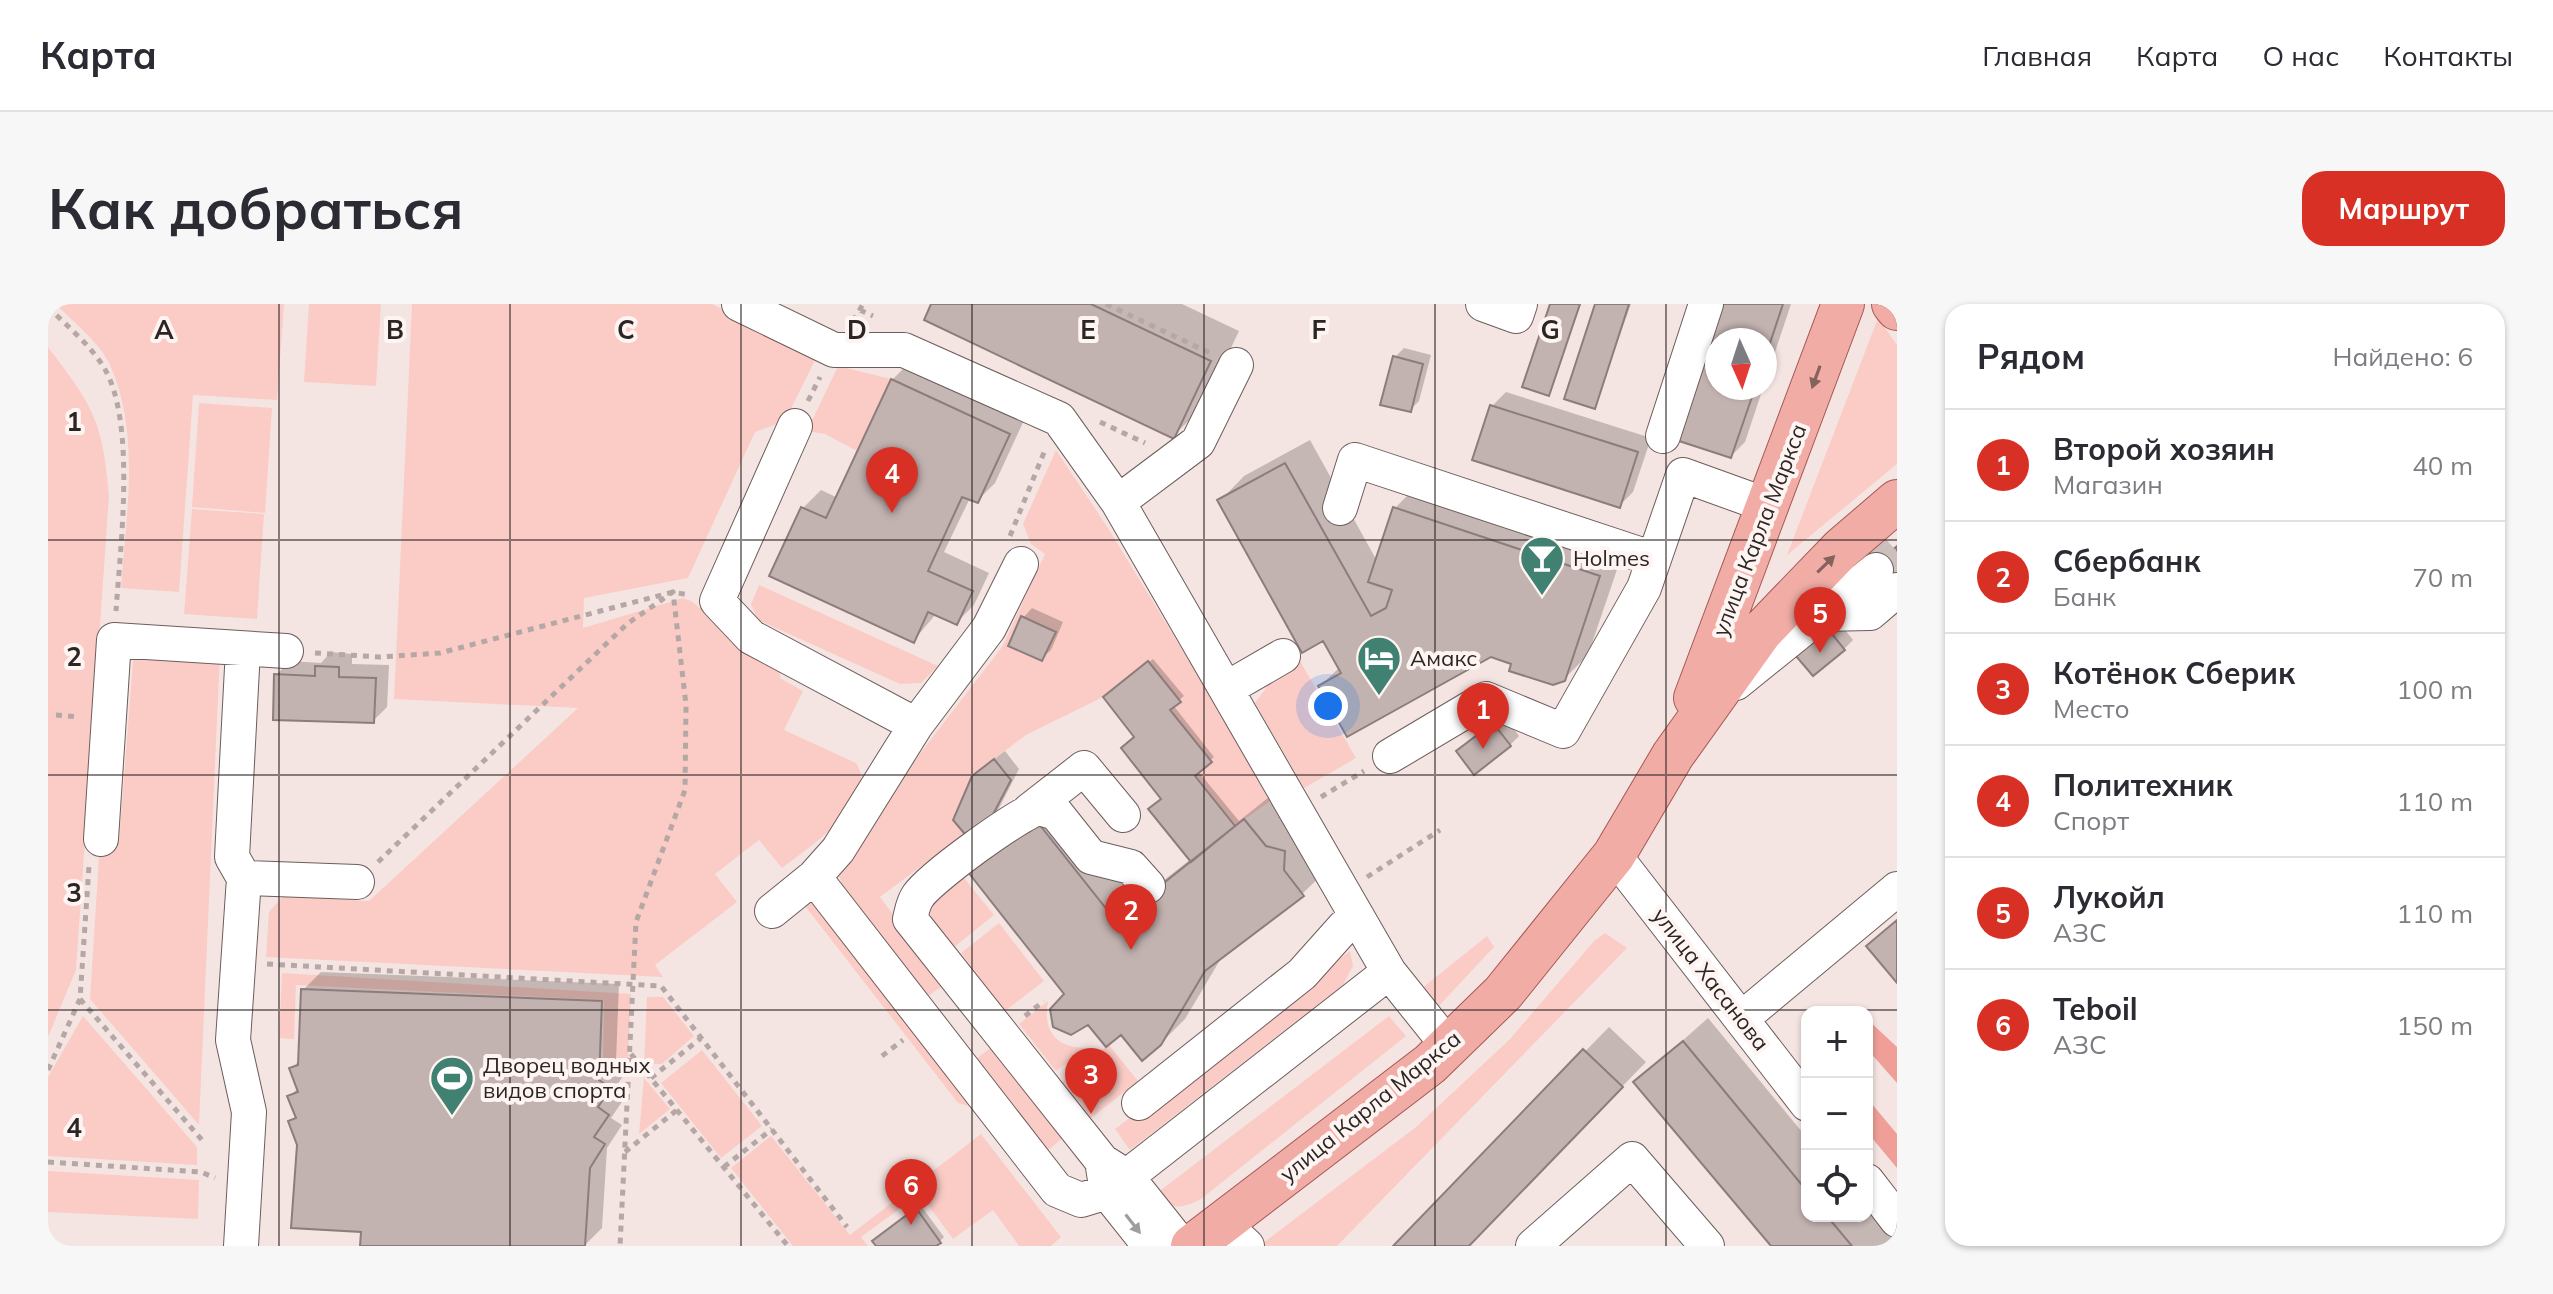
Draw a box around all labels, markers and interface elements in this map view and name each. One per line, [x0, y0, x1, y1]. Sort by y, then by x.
text: Карта [40, 31, 157, 79]
text: Главная [1982, 38, 2092, 73]
text: Карта [2136, 38, 2218, 73]
text: О нас [2262, 38, 2339, 73]
text: Контакты [2383, 38, 2513, 73]
button: Маршрут [2302, 171, 2505, 246]
text: Как добраться [48, 173, 463, 243]
text: A [154, 313, 174, 346]
text: B [386, 313, 404, 346]
text: C [617, 313, 635, 346]
text: D [847, 313, 867, 346]
text: E [1080, 313, 1096, 346]
text: F [1312, 313, 1327, 346]
text: G [1540, 313, 1560, 346]
north arrow [1705, 328, 1777, 400]
text: Рядом [1977, 335, 2085, 378]
text: Найдено: 6 [2333, 340, 2473, 373]
one-way arrow [1809, 365, 1822, 389]
text: 1 [66, 405, 82, 438]
street label: улица Карла Маркса [1706, 420, 1812, 640]
text: Второй хозяин [2053, 430, 2275, 468]
pin: 4 [866, 447, 918, 513]
text: 1 [1995, 449, 2011, 482]
text: 40 m [2412, 449, 2473, 482]
text: Магазин [2053, 468, 2163, 501]
bar icon: Holmes [1518, 534, 1566, 597]
text: Сбербанк [2053, 542, 2201, 580]
place label: Holmes [1573, 544, 1650, 572]
one-way arrow [1816, 555, 1835, 573]
text: 2 [1995, 561, 2011, 594]
text: 70 m [2412, 561, 2473, 594]
text: Банк [2053, 580, 2116, 613]
pin: 5 [1794, 587, 1846, 653]
hotel icon: Амакс [1355, 634, 1403, 697]
text: 2 [66, 640, 82, 673]
place label: Амакс [1410, 644, 1477, 672]
text: Котёнок Сберик [2053, 654, 2295, 692]
text: 3 [1995, 673, 2011, 706]
text: 100 m [2397, 673, 2473, 706]
pin: 1 [1457, 683, 1509, 749]
your location [1308, 686, 1348, 726]
text: Место [2053, 692, 2130, 725]
text: Политехник [2053, 766, 2233, 804]
text: 4 [1995, 785, 2011, 818]
text: 110 m [2397, 785, 2473, 818]
text: Спорт [2053, 804, 2129, 837]
text: 3 [66, 876, 82, 909]
text: Лукойл [2053, 878, 2165, 916]
pin: 2 [1105, 884, 1157, 950]
text: 5 [1995, 897, 2011, 930]
text: 110 m [2397, 897, 2473, 930]
street label: улица Хасанова [1646, 902, 1776, 1056]
text: АЗС [2053, 916, 2107, 949]
text: Teboil [2053, 990, 2138, 1028]
map controls [1801, 1006, 1873, 1222]
button: + [1801, 1006, 1873, 1078]
text: 6 [1995, 1009, 2011, 1042]
text: 150 m [2397, 1009, 2473, 1042]
street label: улица Карла Маркса [1274, 1024, 1466, 1188]
text: АЗС [2053, 1028, 2107, 1061]
pin: 3 [1065, 1048, 1117, 1114]
place label: Дворец водных видов спорта [483, 1051, 650, 1104]
sports icon: Дворец водных видов спорта [428, 1054, 476, 1117]
button: − [1801, 1078, 1873, 1150]
text: 4 [66, 1111, 82, 1144]
button: locate [1801, 1150, 1873, 1222]
pin: 6 [885, 1159, 937, 1225]
one-way arrow [1124, 1214, 1140, 1234]

